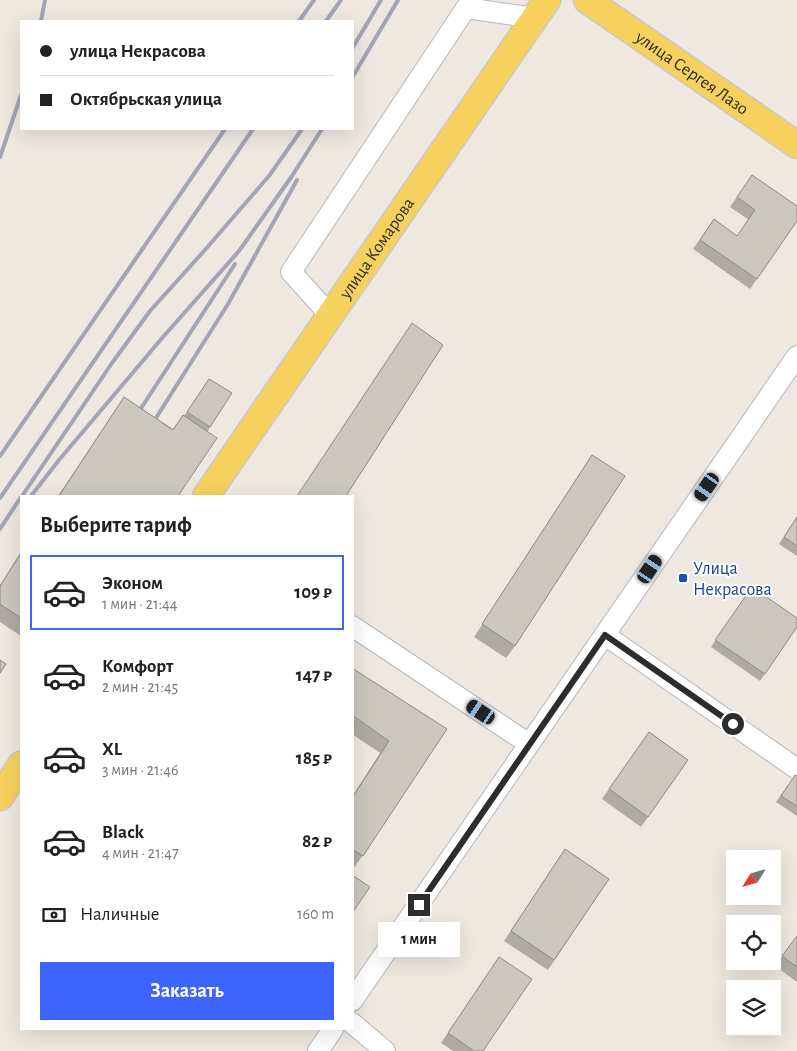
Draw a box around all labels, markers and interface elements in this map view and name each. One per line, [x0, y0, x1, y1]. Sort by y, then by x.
street label: улица Сергея Лазо [631, 28, 751, 119]
text: улица Некрасова [70, 42, 206, 61]
text: Октябрьская улица [70, 90, 222, 109]
street label: улица Комарова [336, 195, 418, 303]
car [692, 470, 721, 504]
text: Выберите тариф [40, 514, 192, 536]
car [635, 552, 664, 586]
place label: Улица Некрасова [693, 560, 772, 599]
icon: car [42, 570, 87, 615]
marker: Улица Некрасова [677, 572, 689, 584]
text: Эконом [102, 574, 163, 593]
text: 109 ₽ [294, 583, 332, 602]
text: 1 мин · 21:44 [102, 596, 178, 612]
icon: car [42, 653, 87, 698]
text: Комфорт [102, 657, 173, 676]
text: 147 ₽ [296, 666, 332, 685]
text: 2 мин · 21:45 [102, 679, 178, 695]
car [464, 697, 497, 727]
route start [722, 713, 744, 735]
icon: car [42, 736, 87, 781]
text: XL [102, 740, 122, 759]
text: 185 ₽ [296, 749, 332, 768]
text: 3 мин · 21:46 [102, 762, 178, 778]
icon: car [42, 819, 87, 864]
text: Black [102, 823, 144, 842]
text: 82 ₽ [302, 832, 332, 851]
text: 4 мин · 21:47 [102, 845, 179, 861]
north arrow [726, 850, 781, 905]
map controls [726, 850, 781, 1035]
route end [408, 894, 430, 916]
icon: cash [40, 901, 68, 929]
text: Наличные [80, 905, 160, 924]
text: 160 m [297, 906, 334, 922]
button: locate [726, 915, 781, 970]
callout: 1 мин [378, 922, 460, 958]
text: 1 мин [401, 931, 437, 947]
button: Заказать [40, 962, 334, 1020]
button: layers [726, 980, 781, 1035]

